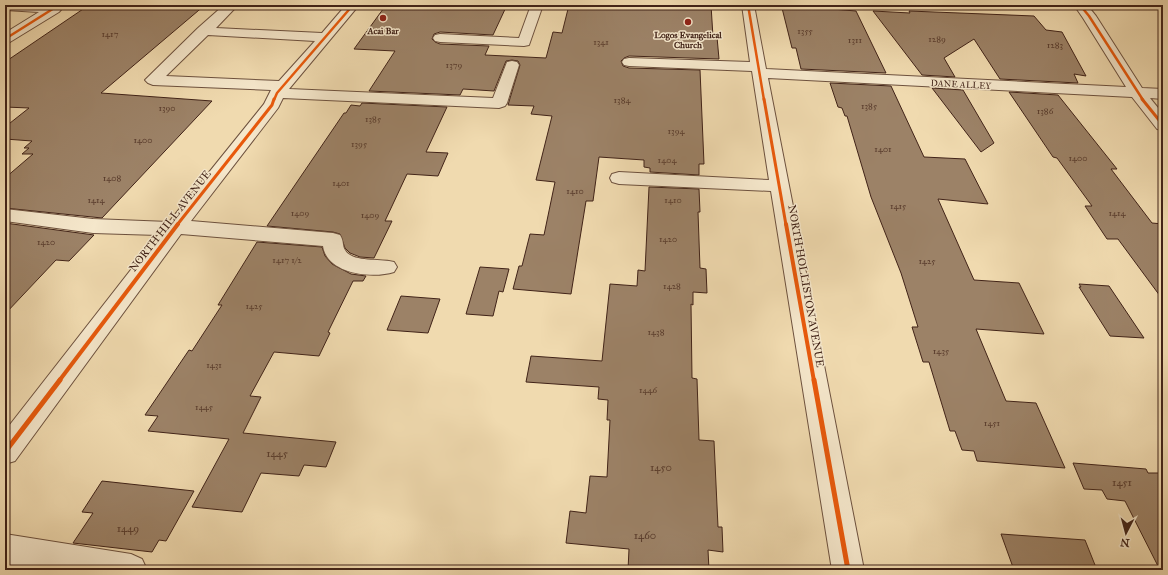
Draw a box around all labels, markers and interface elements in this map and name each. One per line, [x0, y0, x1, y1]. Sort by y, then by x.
marker: Acai Bar [378, 13, 388, 23]
marker: Logos Evangelical Church [683, 17, 693, 27]
place label: Acai Bar [366, 25, 399, 36]
house number: 1355 [797, 25, 814, 36]
house number: 1417 [102, 28, 119, 39]
place label: Logos Evangelical Church [654, 29, 722, 50]
house number: 1289 [928, 33, 946, 44]
house number: 1311 [848, 34, 863, 45]
house number: 1341 [593, 36, 609, 47]
house number: 1283 [1047, 39, 1064, 50]
house number: 1379 [446, 59, 463, 70]
street label: DANE ALLEY [931, 77, 992, 91]
house number: 1384 [614, 94, 631, 105]
house number: 1385 [861, 100, 878, 111]
house number: 1390 [158, 102, 176, 113]
house number: 1386 [1037, 105, 1054, 116]
house number: 1385 [365, 113, 382, 124]
house number: 1394 [667, 125, 685, 136]
house number: 1400 [133, 134, 153, 145]
house number: 1395 [351, 138, 368, 149]
house number: 1401 [874, 143, 892, 154]
house number: 1400 [1068, 152, 1088, 163]
house number: 1404 [658, 154, 677, 165]
street label: NORTH HILL AVENUE [126, 168, 214, 274]
house number: 1408 [103, 172, 122, 183]
house number: 1401 [332, 177, 350, 188]
house number: 1410 [566, 185, 584, 196]
house number: 1414 [87, 194, 106, 205]
house number: 1410 [664, 194, 682, 205]
house number: 1415 [890, 200, 907, 211]
street label: NORTH HOLLISTON AVENUE [785, 204, 827, 368]
house number: 1409 [291, 207, 309, 218]
house number: 1414 [1108, 207, 1127, 218]
house number: 1409 [361, 209, 379, 220]
house number: 1420 [659, 233, 677, 244]
house number: 1420 [37, 236, 55, 247]
house number: 1417 1/2 [272, 254, 302, 265]
house number: 1425 [918, 255, 936, 266]
house number: 1428 [663, 280, 681, 291]
house number: 1425 [245, 300, 263, 311]
house number: 1438 [648, 326, 665, 337]
house number: 1435 [933, 345, 950, 356]
house number: 1431 [206, 359, 222, 370]
house number: 1446 [639, 384, 657, 395]
house number: 1445 [195, 401, 214, 412]
house number: 1451 [984, 417, 1001, 428]
house number: 1445 [266, 447, 288, 460]
house number: 1450 [650, 461, 672, 474]
house number: 1451 [1112, 476, 1132, 489]
north arrow [1106, 513, 1146, 553]
house number: 1449 [117, 522, 139, 535]
house number: 1460 [634, 529, 656, 542]
text: N [1119, 535, 1130, 549]

